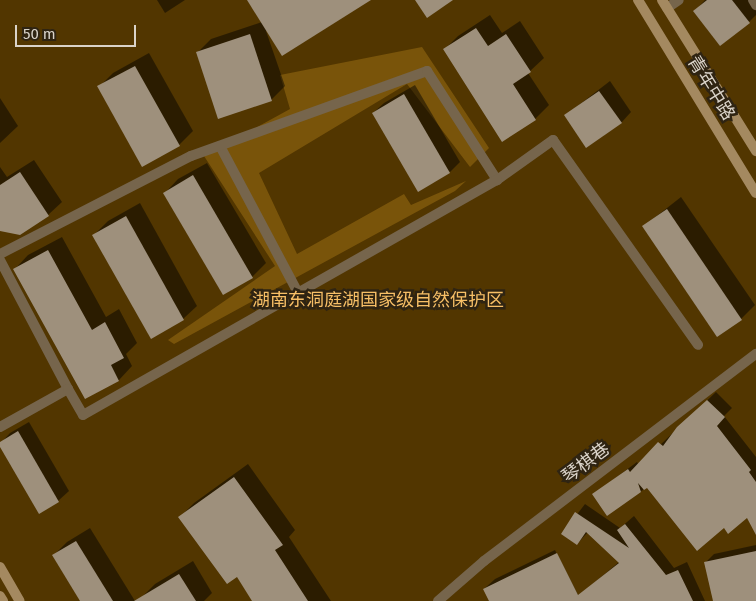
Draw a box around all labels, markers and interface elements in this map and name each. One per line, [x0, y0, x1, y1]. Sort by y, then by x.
scale bar [18, 15, 139, 47]
text: 50 m [23, 25, 56, 43]
street label: 青年中路 [683, 52, 739, 124]
park label: 湖南东洞庭湖国家级自然保护区 [252, 289, 504, 311]
street label: 琴棋巷 [558, 438, 614, 488]

